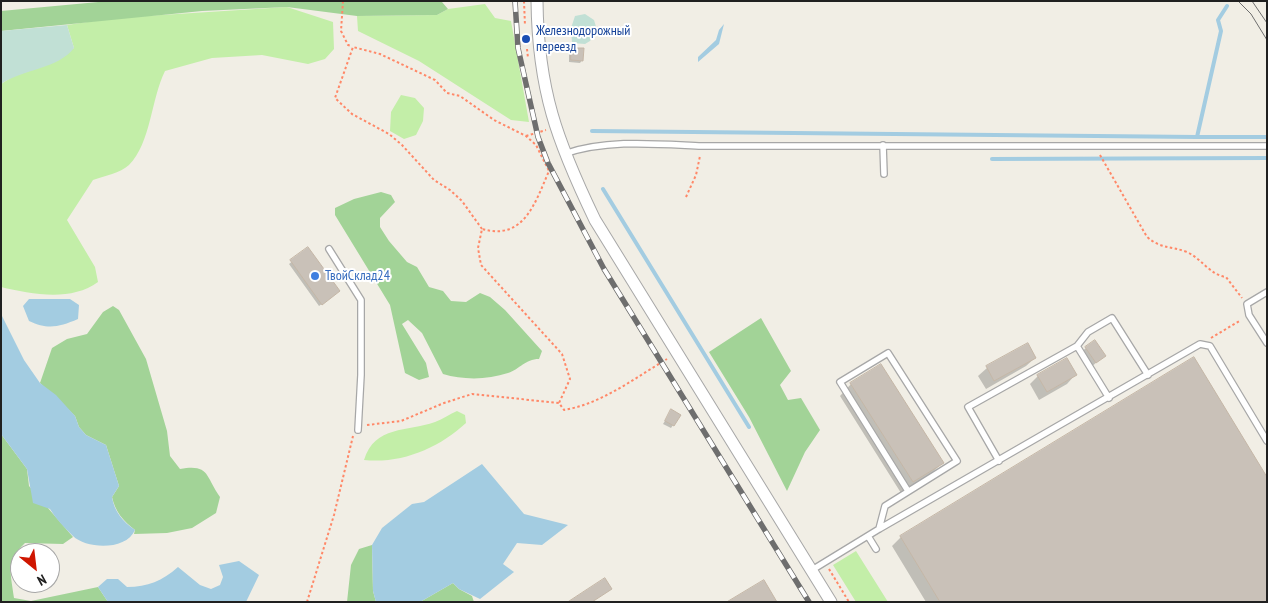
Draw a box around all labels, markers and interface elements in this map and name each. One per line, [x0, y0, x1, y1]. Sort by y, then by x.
place label: Железнодорожный переезд [536, 23, 630, 56]
marker: Железнодорожный переезд [520, 33, 532, 45]
place label: ТвойСклад24 [325, 268, 390, 284]
marker: ТвойСклад24 [309, 270, 321, 282]
north arrow [10, 543, 60, 593]
text: N [34, 571, 49, 590]

